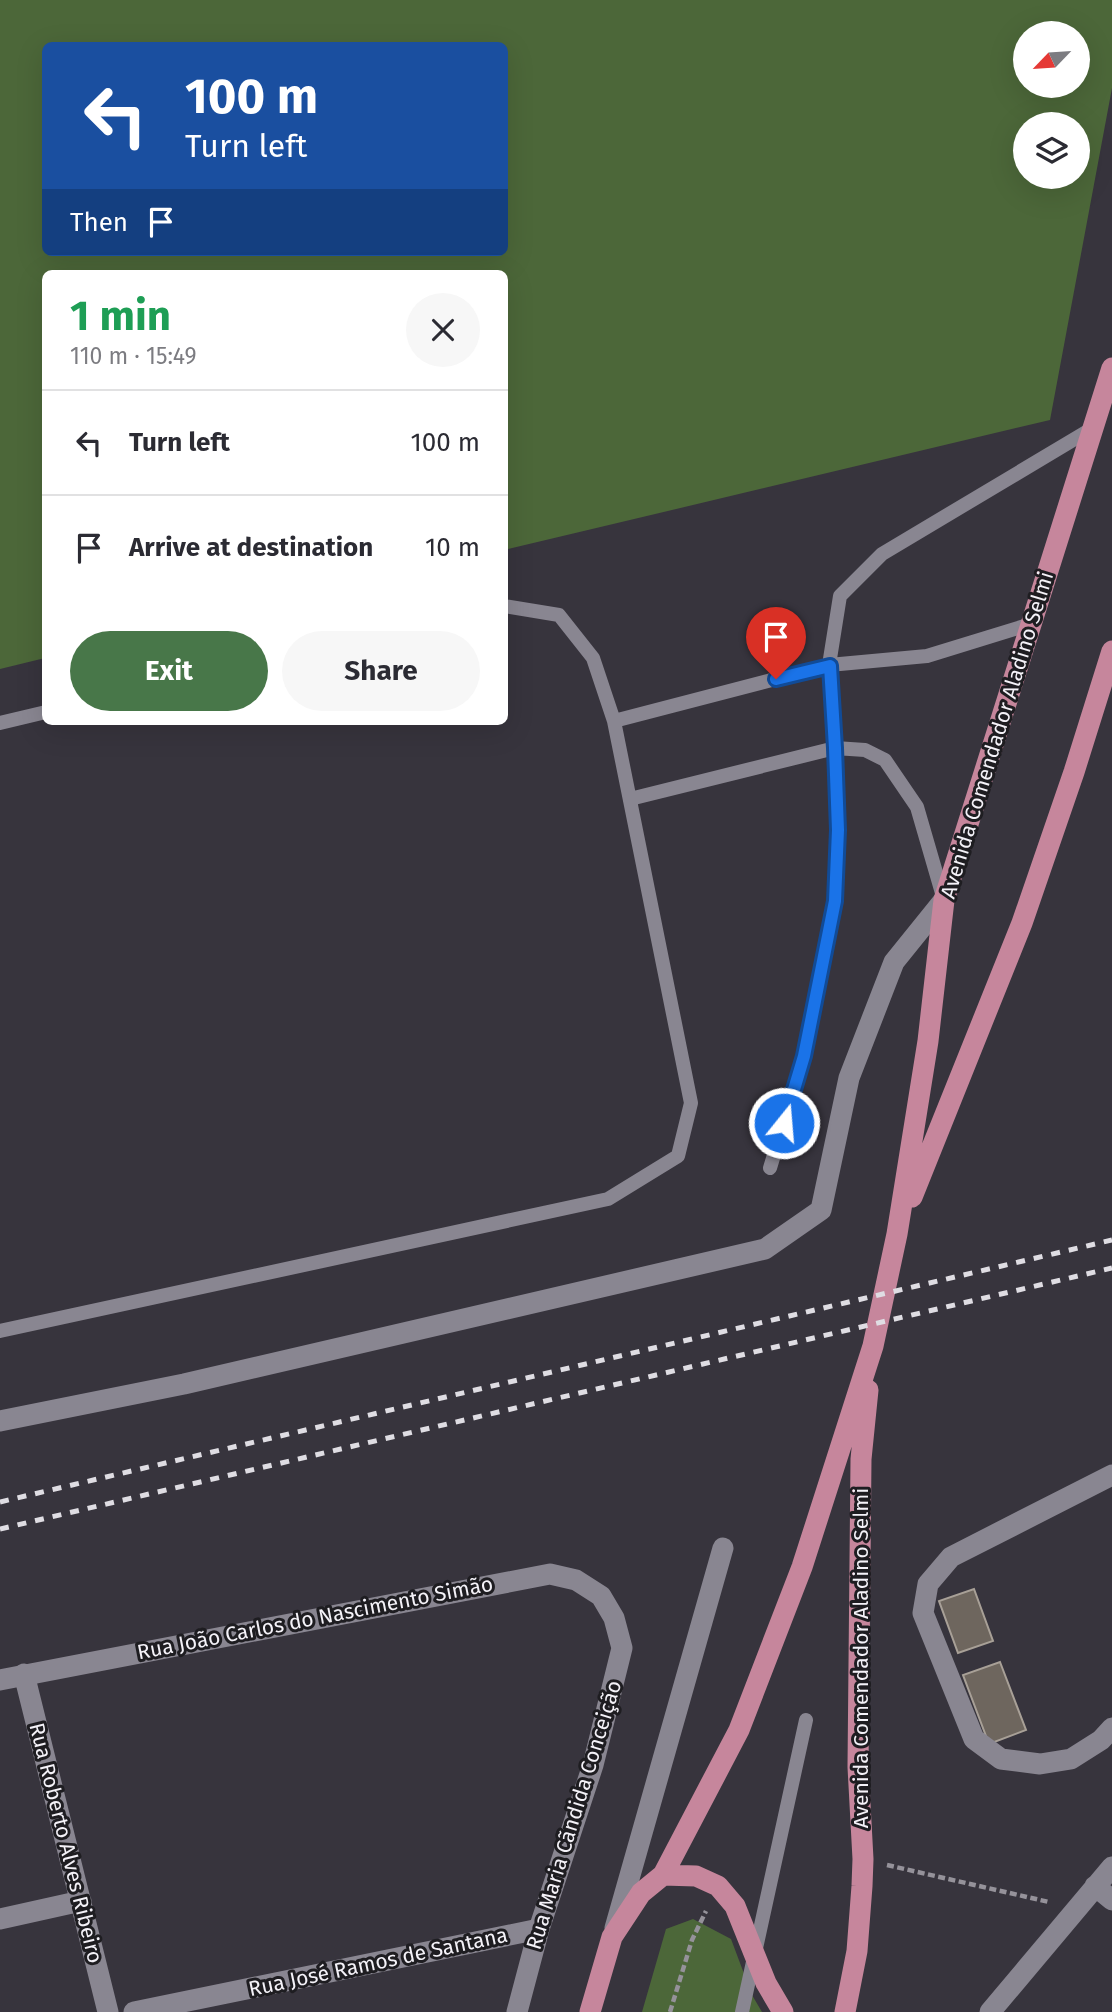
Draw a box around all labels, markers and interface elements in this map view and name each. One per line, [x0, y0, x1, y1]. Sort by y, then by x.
north arrow [1013, 21, 1090, 98]
map controls [1013, 21, 1090, 189]
text: 100 m [185, 67, 318, 126]
icon: left [70, 70, 161, 161]
button: layers [1013, 112, 1090, 189]
text: Turn left [185, 127, 307, 165]
icon: arrive [142, 203, 180, 241]
text: Then [70, 207, 128, 238]
text: 1 min [70, 291, 171, 341]
button: close [406, 293, 480, 367]
text: 110 m · 15:49 [70, 342, 197, 370]
icon: left [70, 424, 108, 462]
text: Turn left [129, 427, 230, 458]
text: 100 m [411, 427, 480, 458]
icon: arrive [70, 529, 108, 567]
text: Arrive at destination [129, 532, 373, 563]
text: 10 m [425, 532, 480, 563]
street label: Avenida Comendador Aladino Selmi [935, 568, 1059, 902]
pin [746, 607, 806, 679]
icon: arrive [757, 618, 795, 656]
button: Exit [70, 631, 268, 711]
button: Share [282, 631, 480, 711]
position arrow [747, 1086, 821, 1160]
street label: Avenida Comendador Aladino Selmi [848, 1488, 874, 1828]
street label: Rua João Carlos do Nascimento Simão [135, 1571, 495, 1665]
street label: Rua Maria Cãndida Conceição [521, 1677, 627, 1953]
street label: Rua Roberto Alves Ribeiro [24, 1720, 108, 1966]
street label: Rua José Ramos de Santana [246, 1922, 510, 2002]

